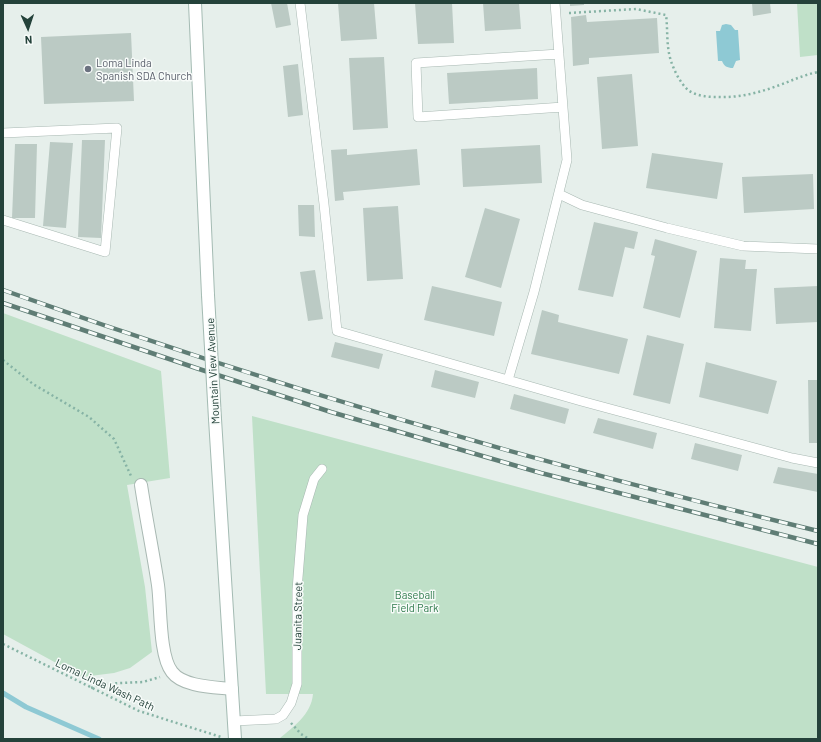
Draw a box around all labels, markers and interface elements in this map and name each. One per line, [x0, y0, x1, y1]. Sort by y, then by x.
north arrow [8, 8, 48, 48]
text: N [25, 34, 33, 47]
place label: Loma Linda Spanish SDA Church [96, 56, 192, 82]
marker: Loma Linda Spanish SDA Church [83, 64, 93, 74]
street label: Mountain View Avenue [204, 318, 222, 424]
street label: Juanita Street [291, 582, 305, 650]
park label: Baseball Field Park [391, 588, 439, 614]
street label: Loma Linda Wash Path [53, 656, 157, 714]

